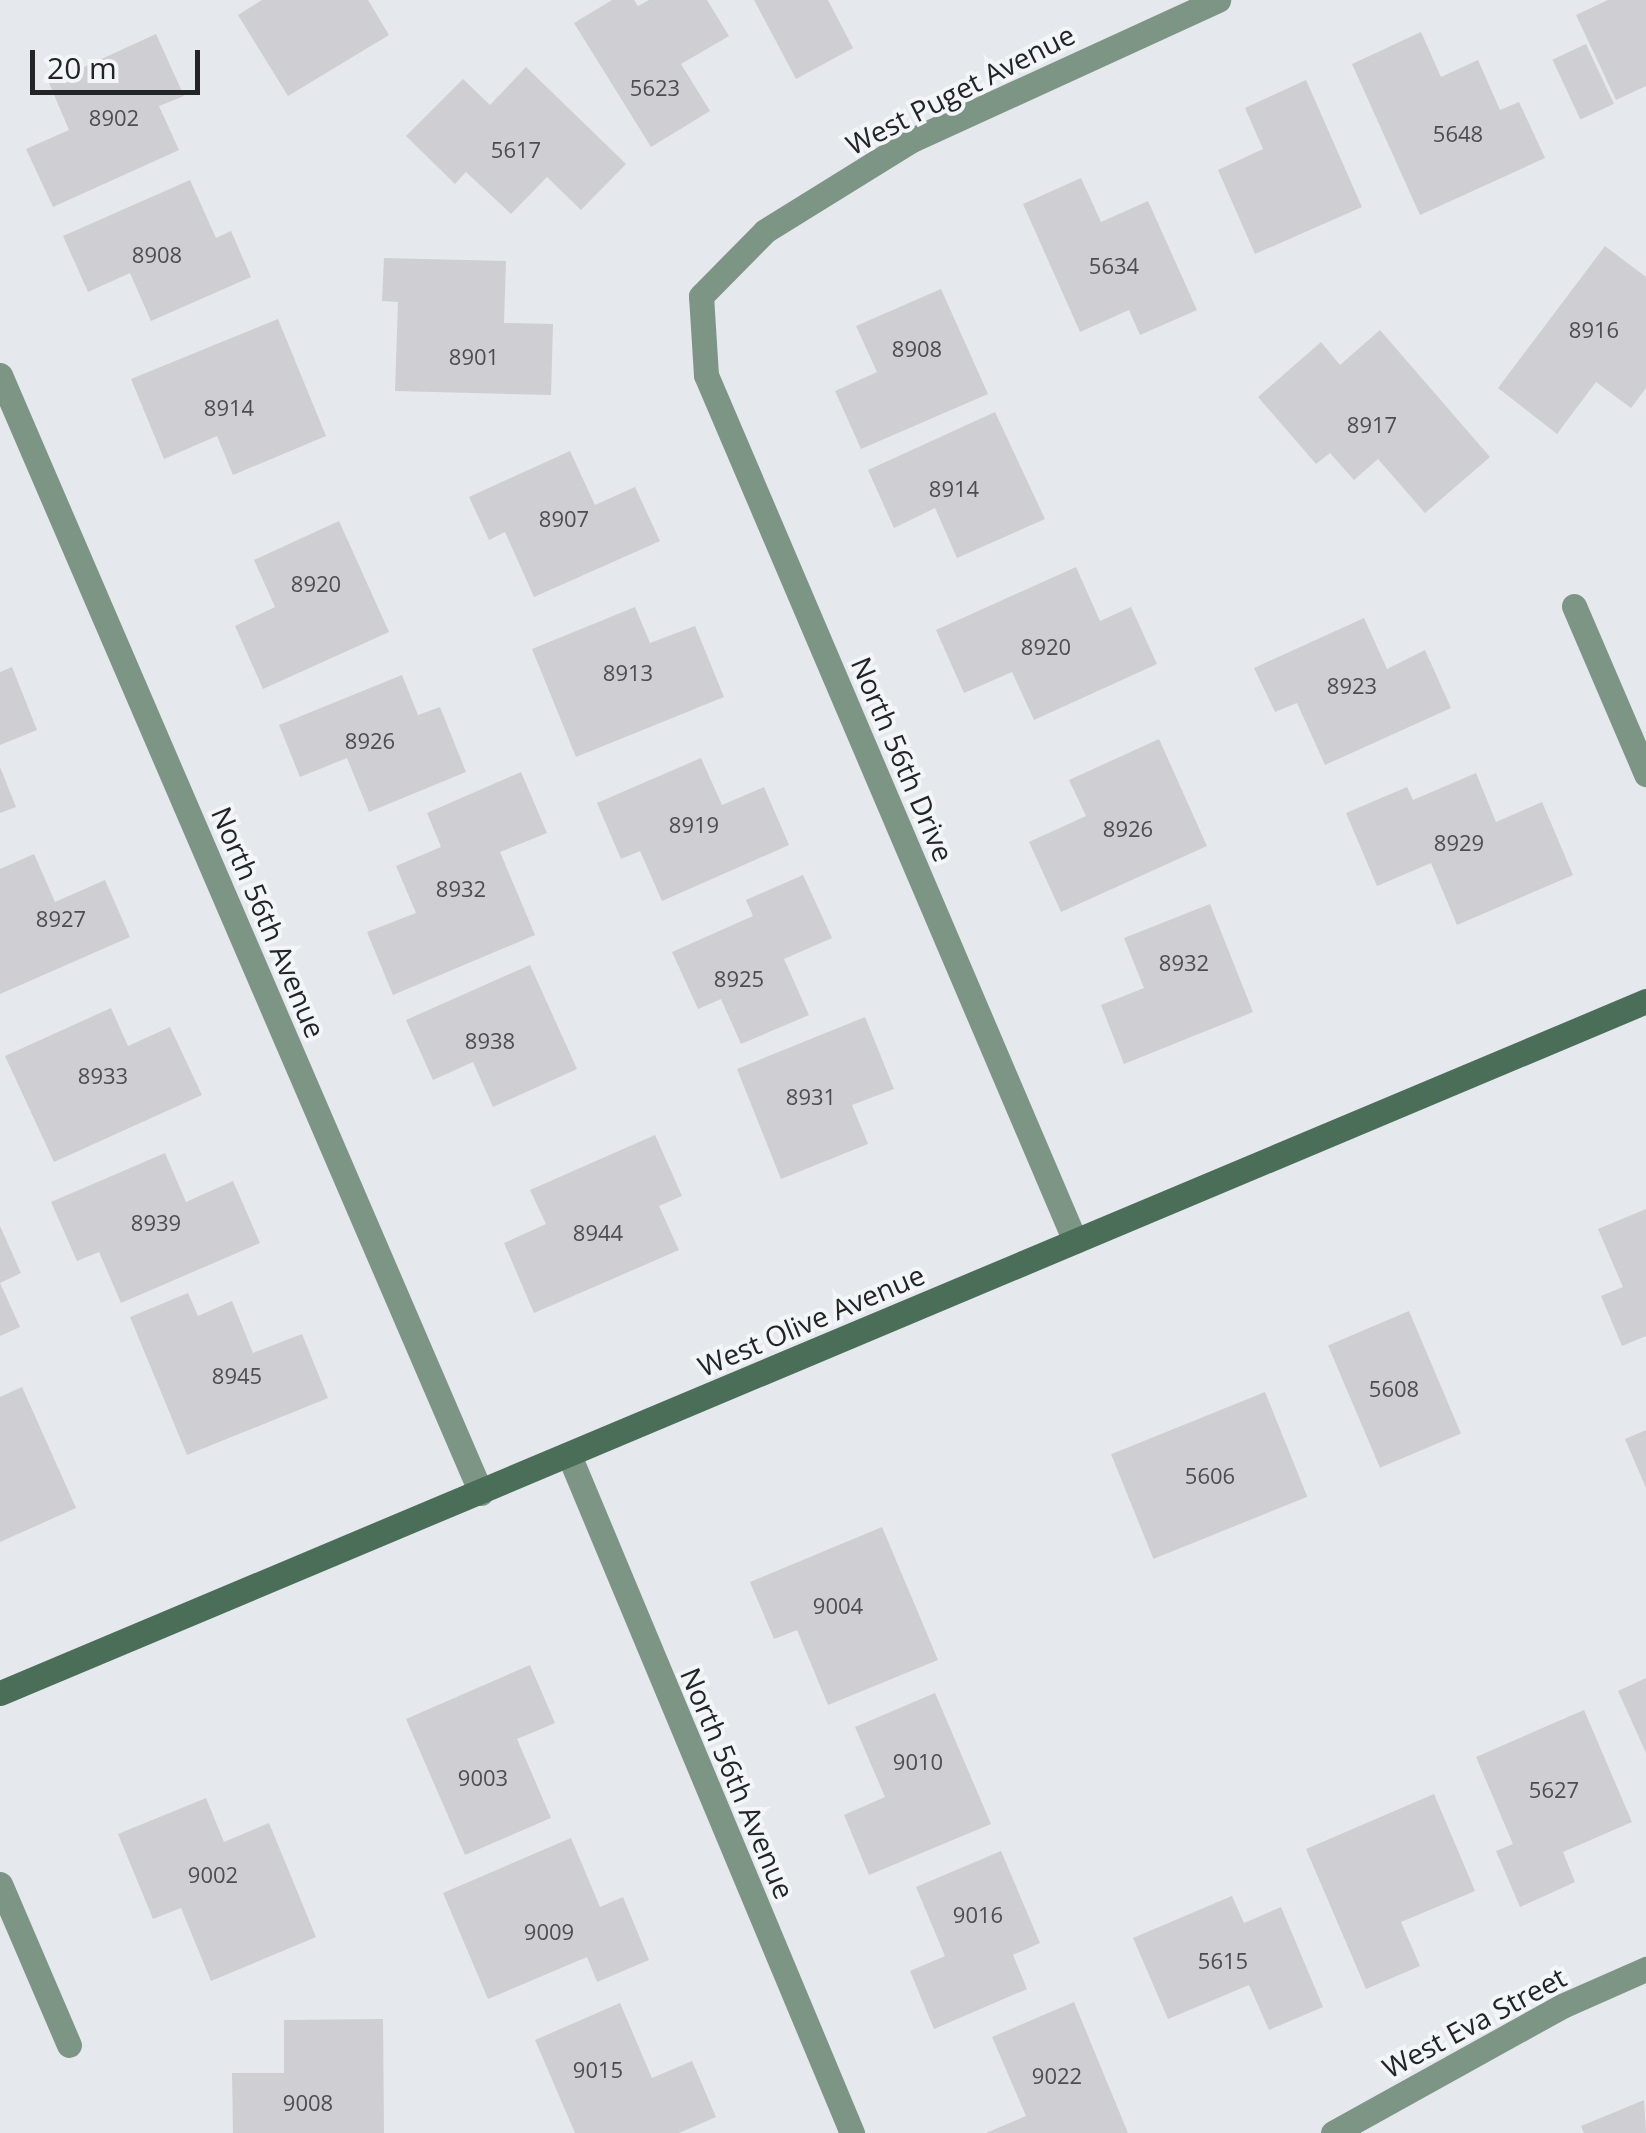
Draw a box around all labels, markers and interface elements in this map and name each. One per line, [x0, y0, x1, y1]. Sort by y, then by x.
street label: West Puget Avenue [840, 17, 1080, 161]
scale bar [35, 30, 205, 92]
text: 20 m [47, 47, 117, 88]
house number: 5623 [630, 75, 680, 101]
house number: 8902 [89, 105, 139, 131]
house number: 5648 [1433, 121, 1483, 147]
house number: 5617 [491, 137, 541, 163]
house number: 8908 [132, 242, 182, 268]
house number: 5634 [1089, 253, 1139, 279]
house number: 8916 [1569, 317, 1619, 343]
house number: 8908 [892, 336, 942, 362]
house number: 8901 [449, 344, 499, 370]
house number: 8914 [204, 395, 254, 421]
house number: 8917 [1347, 412, 1397, 438]
house number: 8914 [929, 476, 979, 502]
house number: 8907 [539, 506, 589, 532]
house number: 8920 [291, 571, 341, 597]
house number: 8920 [1021, 634, 1071, 660]
street label: North 56th Drive [845, 652, 961, 866]
house number: 8913 [603, 660, 653, 686]
house number: 8923 [1327, 673, 1377, 699]
house number: 8926 [345, 728, 395, 754]
street label: North 56th Avenue [205, 801, 333, 1043]
house number: 8919 [669, 812, 719, 838]
house number: 8926 [1103, 816, 1153, 842]
house number: 8929 [1434, 830, 1484, 856]
house number: 8932 [436, 876, 486, 902]
house number: 8927 [36, 906, 86, 932]
house number: 8932 [1159, 950, 1209, 976]
house number: 8925 [714, 966, 764, 992]
house number: 8938 [465, 1028, 515, 1054]
house number: 8933 [78, 1063, 128, 1089]
house number: 8931 [786, 1084, 836, 1110]
house number: 8939 [131, 1210, 181, 1236]
house number: 8944 [573, 1220, 623, 1246]
street label: West Olive Avenue [693, 1257, 929, 1383]
house number: 8945 [212, 1363, 262, 1389]
house number: 5608 [1369, 1376, 1419, 1402]
house number: 5606 [1185, 1463, 1235, 1489]
house number: 9004 [813, 1593, 863, 1619]
street label: North 56th Avenue [674, 1662, 802, 1904]
house number: 9010 [893, 1749, 943, 1775]
house number: 9003 [458, 1765, 508, 1791]
house number: 5627 [1529, 1777, 1579, 1803]
house number: 9002 [188, 1862, 238, 1888]
house number: 9016 [953, 1902, 1003, 1928]
house number: 9009 [524, 1919, 574, 1945]
house number: 5615 [1198, 1948, 1248, 1974]
street label: West Eva Street [1377, 1960, 1571, 2084]
house number: 9015 [573, 2057, 623, 2083]
house number: 9022 [1032, 2063, 1082, 2089]
house number: 9008 [283, 2090, 333, 2116]

